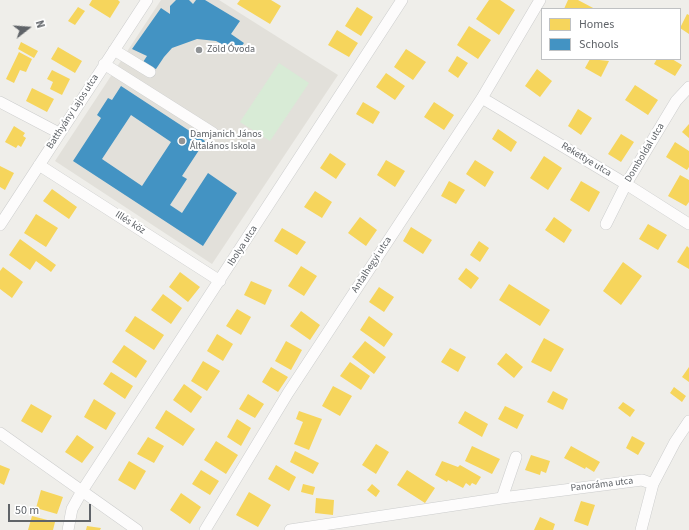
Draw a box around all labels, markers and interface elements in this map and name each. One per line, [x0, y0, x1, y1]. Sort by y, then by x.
north arrow [8, 8, 48, 48]
legend [541, 8, 681, 60]
text: Homes [579, 16, 614, 33]
text: N [32, 19, 48, 30]
text: Schools [579, 36, 619, 53]
place label: Zöld Óvoda [207, 44, 255, 56]
marker: Zöld Óvoda [194, 45, 204, 55]
street label: Batthyány Lajos utca [44, 72, 102, 152]
street label: Domboldal utca [623, 121, 667, 185]
place label: Damjanich János Általános Iskola [190, 129, 262, 152]
marker: Damjanich János Általános Iskola [177, 136, 187, 146]
street label: Rekettye utca [559, 140, 613, 180]
street label: Illés köz [113, 209, 147, 237]
street label: Ibolya utca [225, 224, 261, 268]
street label: Antalhegyi utca [349, 235, 395, 295]
street label: Panoráma utca [570, 475, 634, 495]
scale bar [10, 496, 93, 522]
text: 50 m [15, 502, 39, 519]

